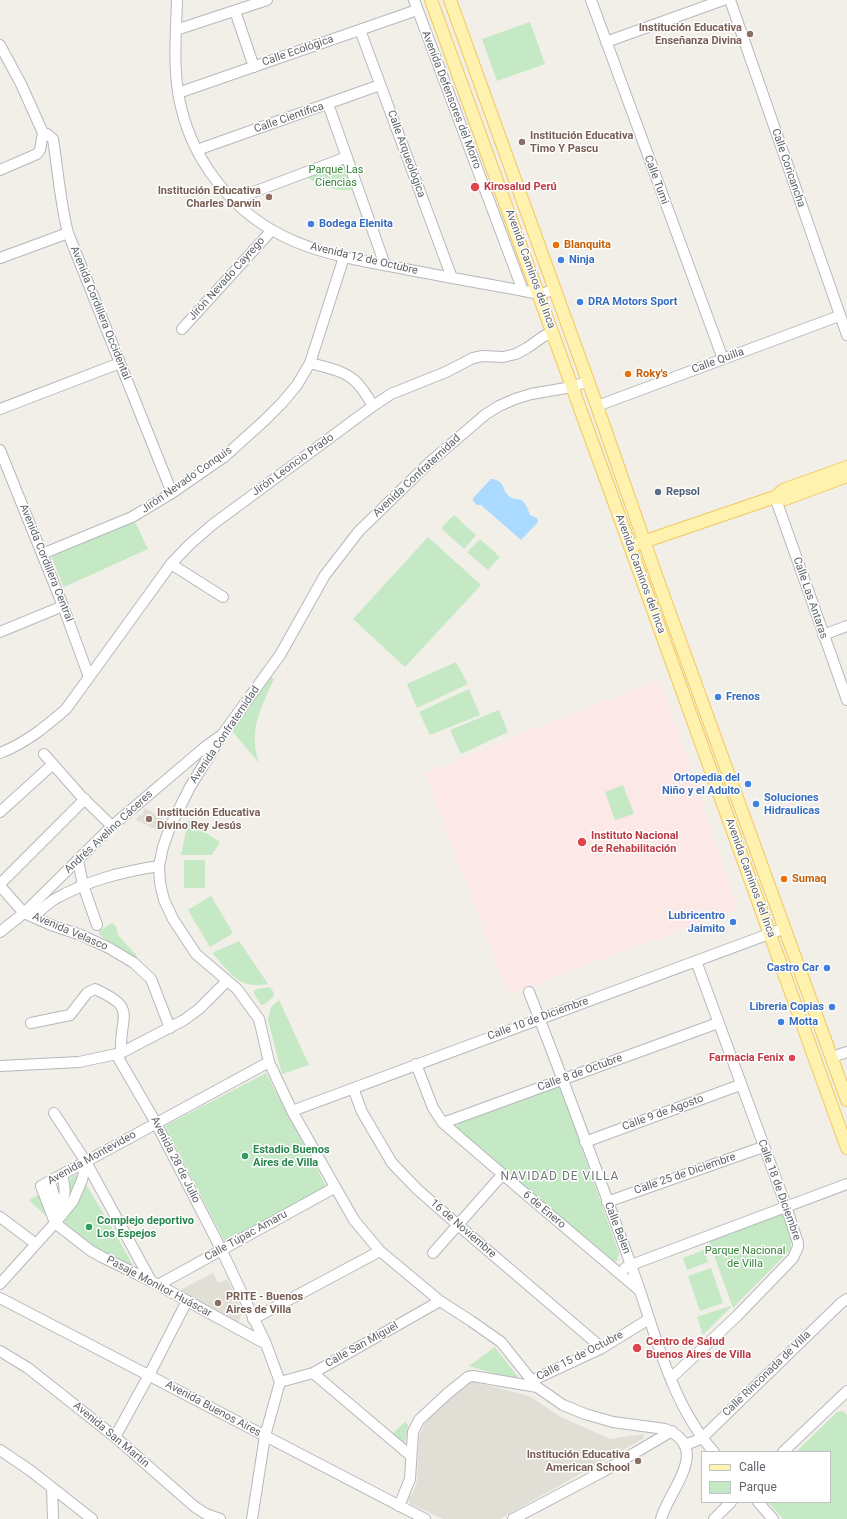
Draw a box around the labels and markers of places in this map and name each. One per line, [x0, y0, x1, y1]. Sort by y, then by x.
place label: Institución Educativa Enseñanza Divina [639, 21, 742, 47]
marker: Institución Educativa Enseñanza Divina [745, 29, 755, 39]
place label: Institución Educativa Timo Y Pascu [530, 129, 633, 155]
marker: Institución Educativa Timo Y Pascu [517, 137, 527, 147]
place label: Kirosalud Perú [484, 180, 557, 194]
marker: Kirosalud Perú [469, 181, 481, 193]
place label: Institución Educativa Charles Darwin [158, 184, 261, 210]
marker: Institución Educativa Charles Darwin [264, 192, 274, 202]
place label: Bodega Elenita [319, 217, 393, 231]
marker: Bodega Elenita [306, 219, 316, 229]
place label: Blanquita [564, 238, 611, 252]
marker: Blanquita [551, 240, 561, 250]
place label: Ninja [569, 253, 595, 267]
marker: Ninja [556, 255, 566, 265]
place label: DRA Motors Sport [588, 295, 678, 309]
marker: DRA Motors Sport [575, 297, 585, 307]
place label: Roky's [636, 367, 668, 381]
marker: Roky's [623, 369, 633, 379]
place label: Repsol [666, 485, 700, 499]
marker: Repsol [653, 487, 663, 497]
place label: Frenos [726, 690, 760, 704]
marker: Frenos [713, 692, 723, 702]
place label: Ortopedia del Niño y el Adulto [662, 771, 740, 797]
marker: Ortopedia del Niño y el Adulto [743, 779, 753, 789]
place label: Soluciones Hidraulicas [764, 791, 820, 817]
marker: Soluciones Hidraulicas [751, 799, 761, 809]
place label: Institución Educativa Divino Rey Jesús [157, 806, 260, 832]
marker: Institución Educativa Divino Rey Jesús [144, 814, 154, 824]
place label: Instituto Nacional de Rehabilitación [591, 829, 679, 855]
marker: Instituto Nacional de Rehabilitación [576, 836, 588, 848]
place label: Sumaq [792, 872, 827, 886]
marker: Sumaq [779, 874, 789, 884]
place label: Lubricentro Jaimito [668, 909, 725, 935]
marker: Lubricentro Jaimito [728, 917, 738, 927]
place label: Castro Car [767, 961, 819, 975]
marker: Castro Car [822, 963, 832, 973]
place label: Libreria Copias [749, 1000, 824, 1014]
marker: Libreria Copias [827, 1002, 837, 1012]
place label: Motta [789, 1015, 818, 1029]
marker: Motta [776, 1017, 786, 1027]
place label: Farmacia Fenix [709, 1051, 784, 1065]
marker: Farmacia Fenix [787, 1053, 797, 1063]
place label: Estadio Buenos Aires de Villa [253, 1143, 330, 1169]
marker: Estadio Buenos Aires de Villa [240, 1151, 250, 1161]
place label: Complejo deportivo Los Espejos [97, 1214, 194, 1240]
marker: Complejo deportivo Los Espejos [84, 1222, 94, 1232]
place label: PRITE - Buenos Aires de Villa [226, 1290, 303, 1316]
marker: PRITE - Buenos Aires de Villa [213, 1298, 223, 1308]
place label: Centro de Salud Buenos Aires de Villa [646, 1335, 751, 1361]
marker: Centro de Salud Buenos Aires de Villa [631, 1342, 643, 1354]
place label: Institución Educativa American School [527, 1448, 630, 1474]
marker: Institución Educativa American School [633, 1456, 643, 1466]

